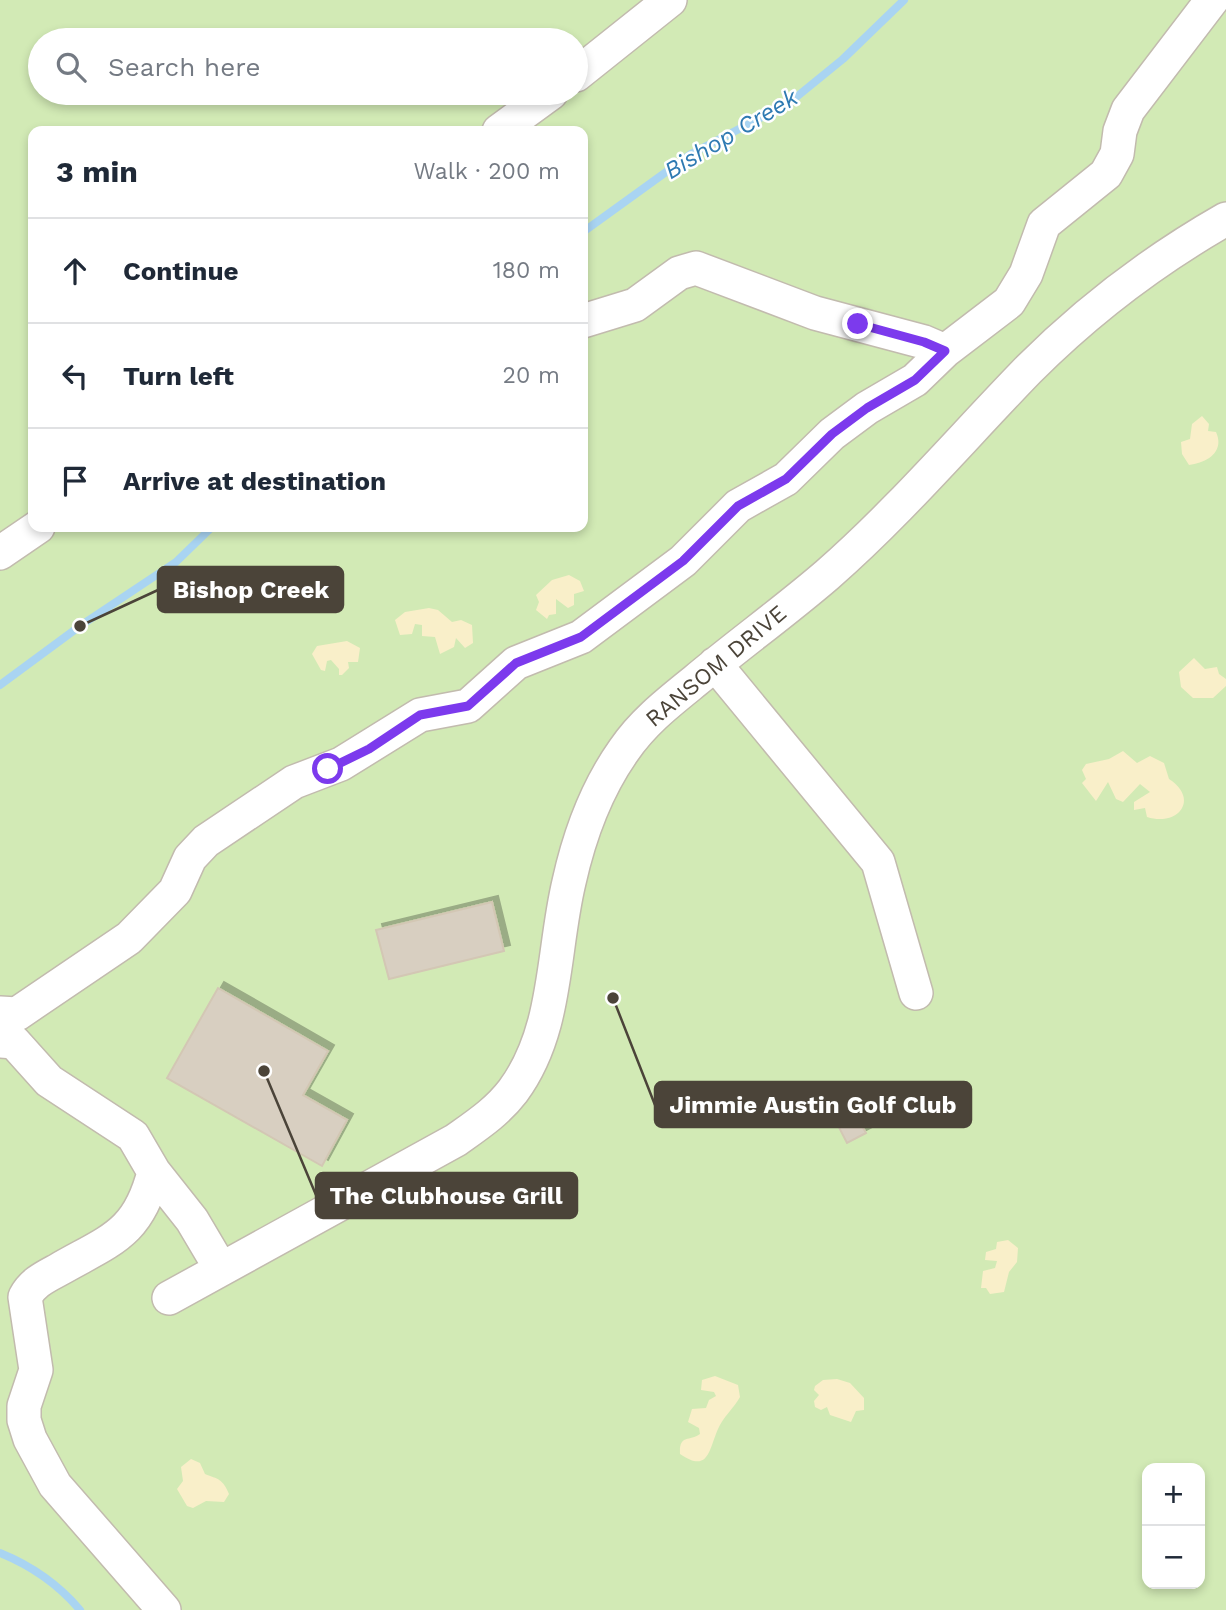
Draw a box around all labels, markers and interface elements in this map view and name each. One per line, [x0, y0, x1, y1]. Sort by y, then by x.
search box [28, 28, 588, 105]
icon: search [52, 48, 90, 86]
text: Search here [108, 52, 260, 82]
water label: Bishop Creek [659, 83, 804, 185]
text: 3 min [56, 154, 138, 189]
text: Walk · 200 m [414, 158, 560, 185]
icon: ahead [56, 252, 94, 290]
text: Continue [123, 256, 239, 286]
text: 180 m [493, 257, 560, 284]
route end [842, 308, 873, 339]
icon: left [56, 357, 94, 395]
text: Turn left [123, 361, 234, 391]
text: 20 m [503, 362, 560, 389]
icon: arrive [56, 462, 94, 500]
text: Arrive at destination [123, 466, 386, 496]
callout: Bishop Creek [158, 567, 343, 612]
text: Bishop Creek [173, 576, 329, 604]
street label: RANSOM DRIVE [640, 599, 792, 733]
route start [312, 753, 343, 784]
callout: Jimmie Austin Golf Club [655, 1082, 971, 1127]
text: Jimmie Austin Golf Club [669, 1091, 957, 1119]
callout: The Clubhouse Grill [316, 1173, 577, 1218]
text: The Clubhouse Grill [329, 1182, 563, 1210]
map controls [1142, 1463, 1205, 1589]
button: + [1142, 1463, 1205, 1526]
button: − [1142, 1526, 1205, 1589]

